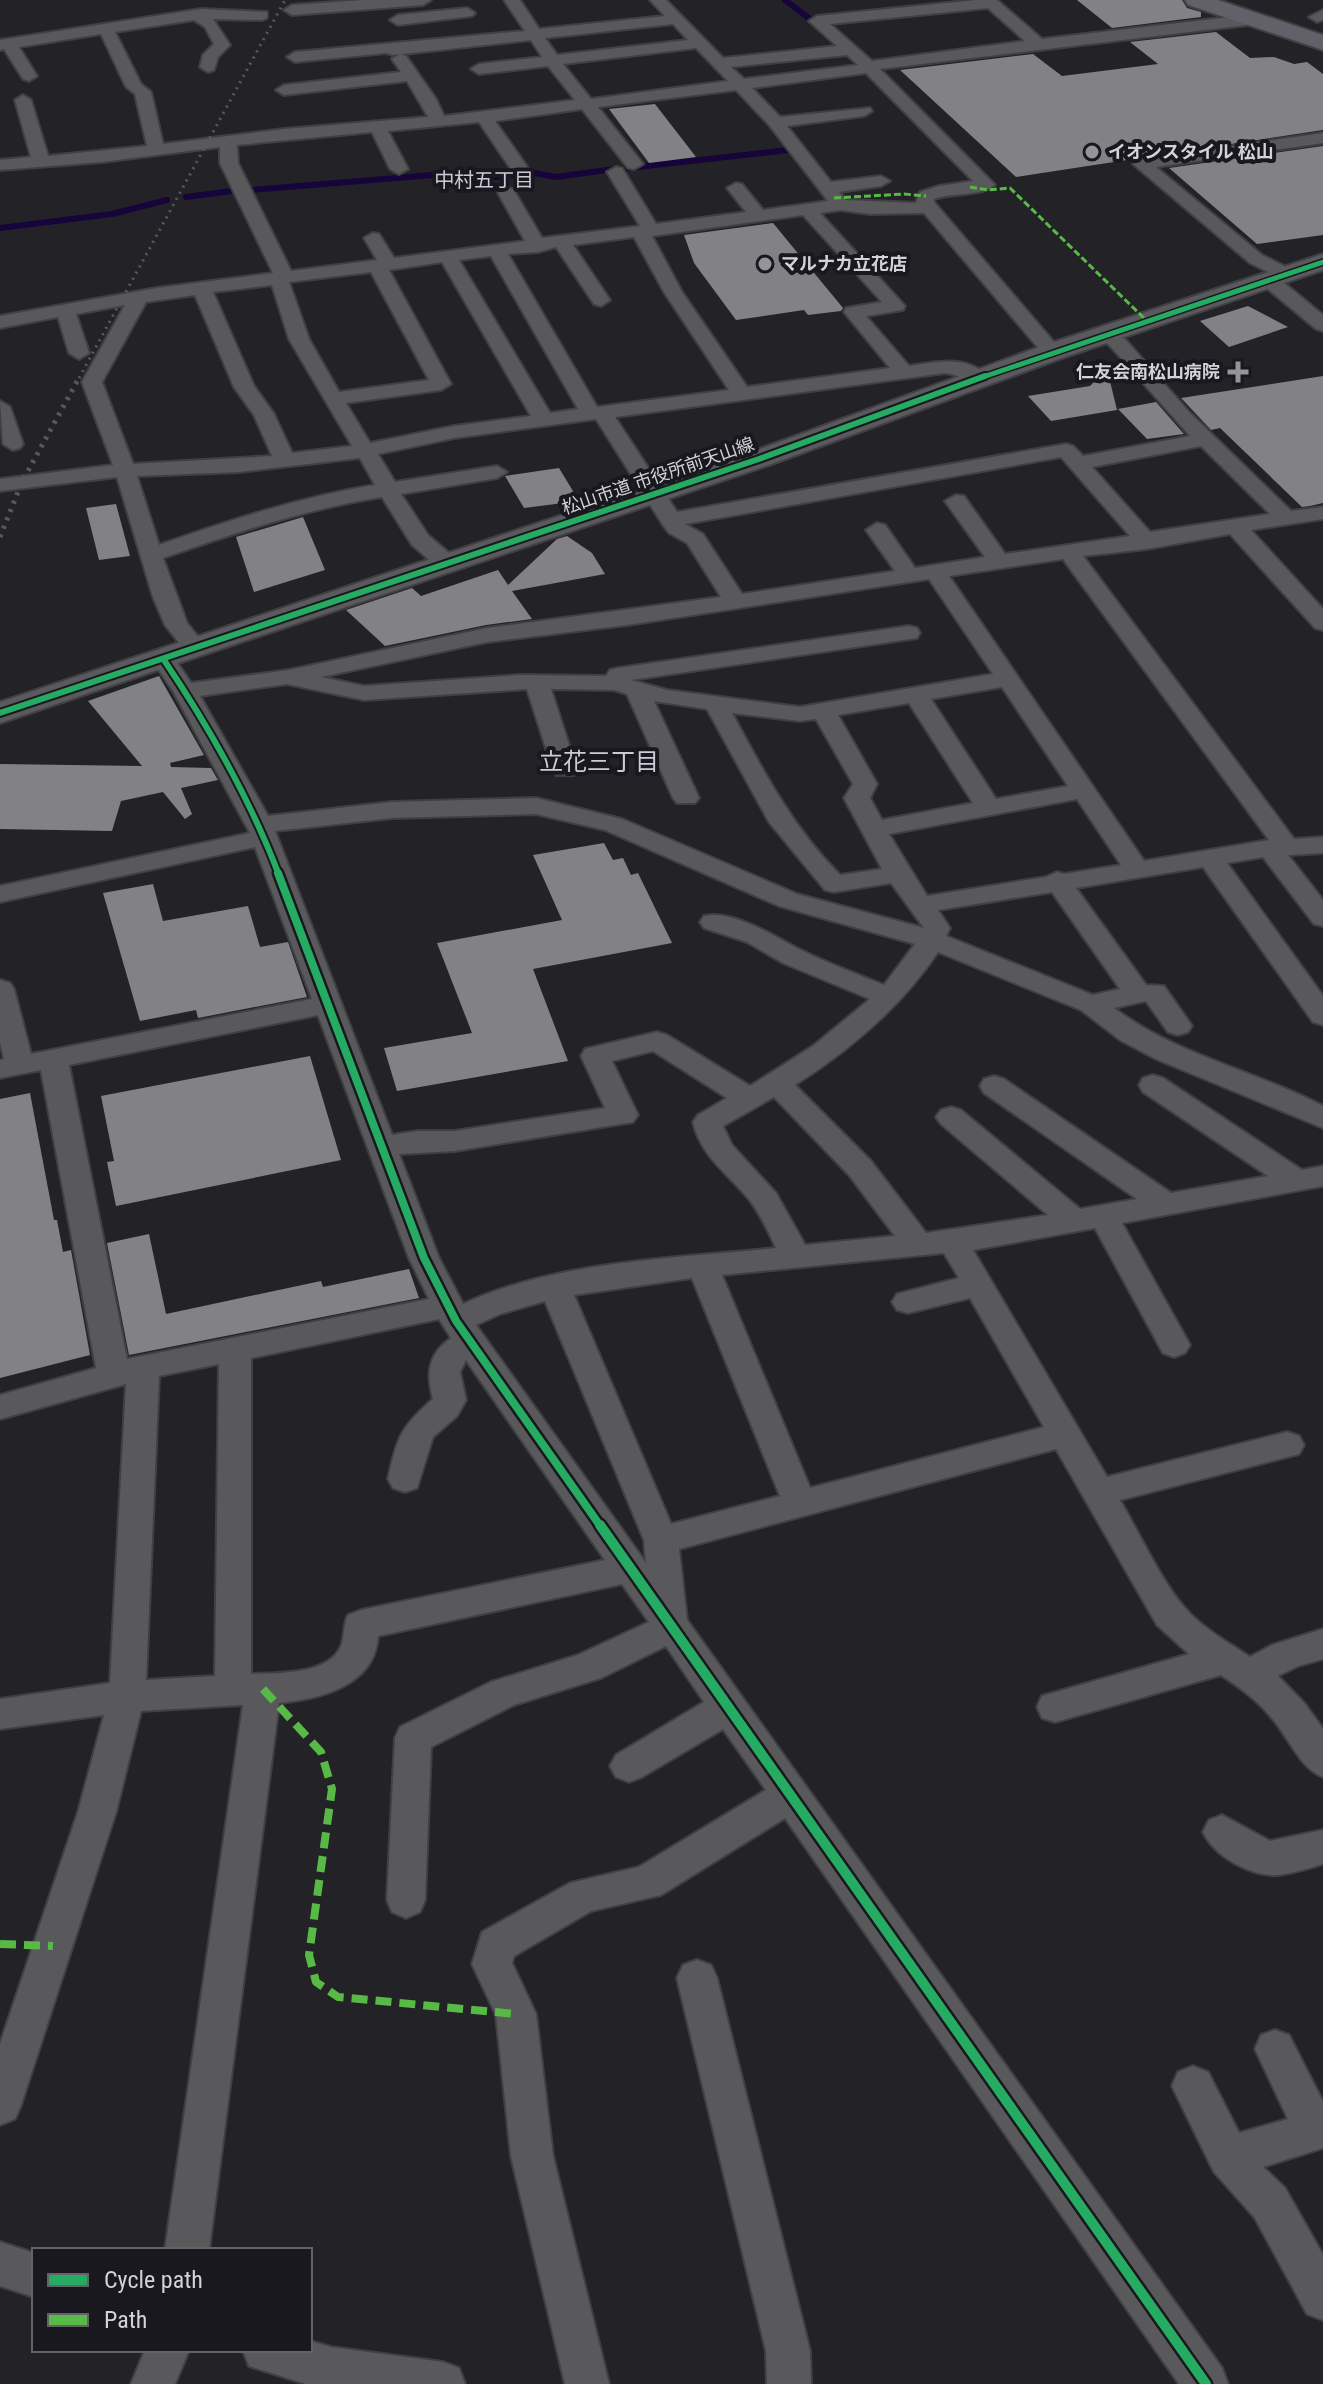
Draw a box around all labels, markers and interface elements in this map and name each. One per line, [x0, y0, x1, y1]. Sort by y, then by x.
place label: イオンスタイル 松山 [1108, 141, 1274, 162]
marker: イオンスタイル 松山 [1083, 143, 1101, 161]
district label: 中村五丁目 [434, 168, 534, 192]
place label: マルナカ立花店 [781, 253, 907, 274]
marker: マルナカ立花店 [756, 255, 774, 273]
place label: 仁友会南松山病院 [1076, 361, 1220, 382]
marker: 仁友会南松山病院 [1227, 361, 1249, 383]
street label: 松山市道 市役所前天山線 [559, 433, 757, 518]
district label: 立花三丁目 [539, 748, 659, 776]
legend [32, 2248, 312, 2352]
text: Cycle path [104, 2266, 203, 2294]
text: Path [104, 2306, 147, 2334]

